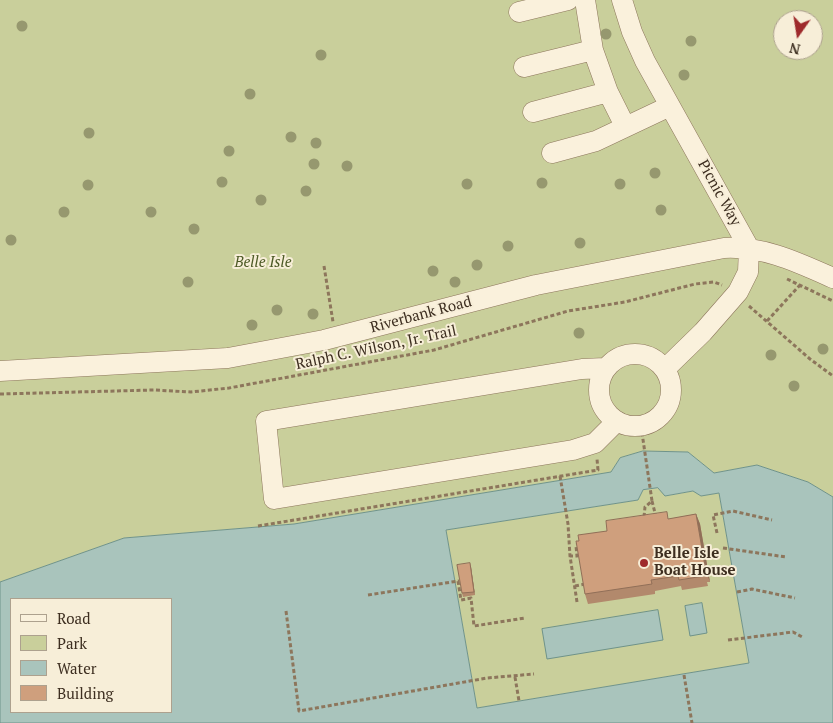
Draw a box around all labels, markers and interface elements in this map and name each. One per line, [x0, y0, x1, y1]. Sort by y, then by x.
north arrow [773, 10, 823, 60]
text: N [787, 39, 802, 60]
street label: Picnic Way [694, 157, 744, 229]
park label: Belle Isle [234, 254, 292, 272]
street label: Riverbank Road [368, 293, 474, 337]
street label: Ralph C. Wilson, Jr. Trail [294, 322, 458, 374]
place label: Belle Isle Boat House [654, 545, 736, 580]
marker: Belle Isle Boat House [638, 557, 650, 569]
legend [10, 598, 172, 713]
text: Road [57, 608, 90, 628]
text: Park [57, 633, 87, 653]
text: Water [57, 658, 96, 678]
text: Building [57, 683, 114, 703]

